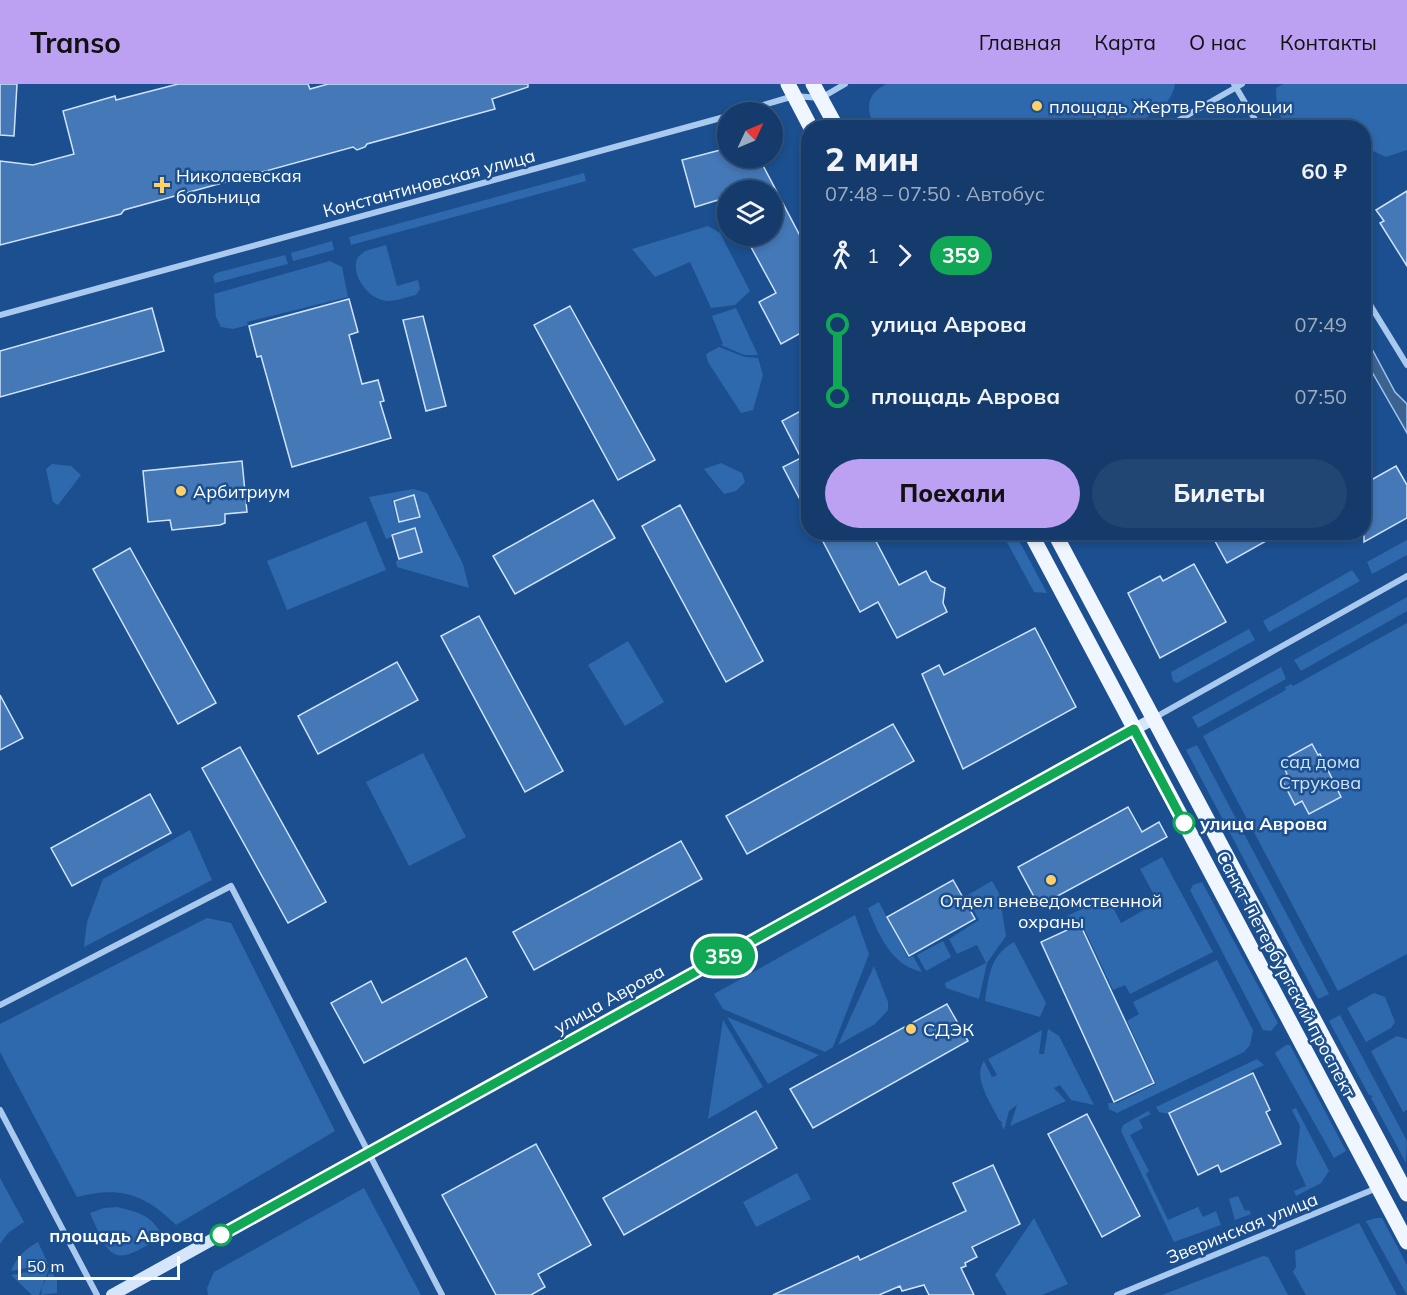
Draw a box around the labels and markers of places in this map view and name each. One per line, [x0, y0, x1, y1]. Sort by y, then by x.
place label: площадь Жертв Революции [1049, 95, 1293, 118]
marker: площадь Жертв Революции [1030, 99, 1044, 113]
place label: Николаевская больница [176, 164, 302, 208]
marker: Николаевская больница [153, 176, 171, 194]
place label: Арбитриум [193, 480, 290, 503]
marker: Арбитриум [174, 484, 188, 498]
marker: улица Аврова [1173, 812, 1195, 834]
place label: улица Аврова [1200, 812, 1327, 835]
marker: Отдел вневедомственной охраны [1044, 873, 1058, 887]
place label: Отдел вневедомственной охраны [940, 889, 1162, 933]
place label: СДЭК [923, 1018, 974, 1041]
marker: СДЭК [904, 1022, 918, 1036]
place label: площадь Аврова [49, 1224, 204, 1247]
marker: площадь Аврова [210, 1224, 232, 1246]

